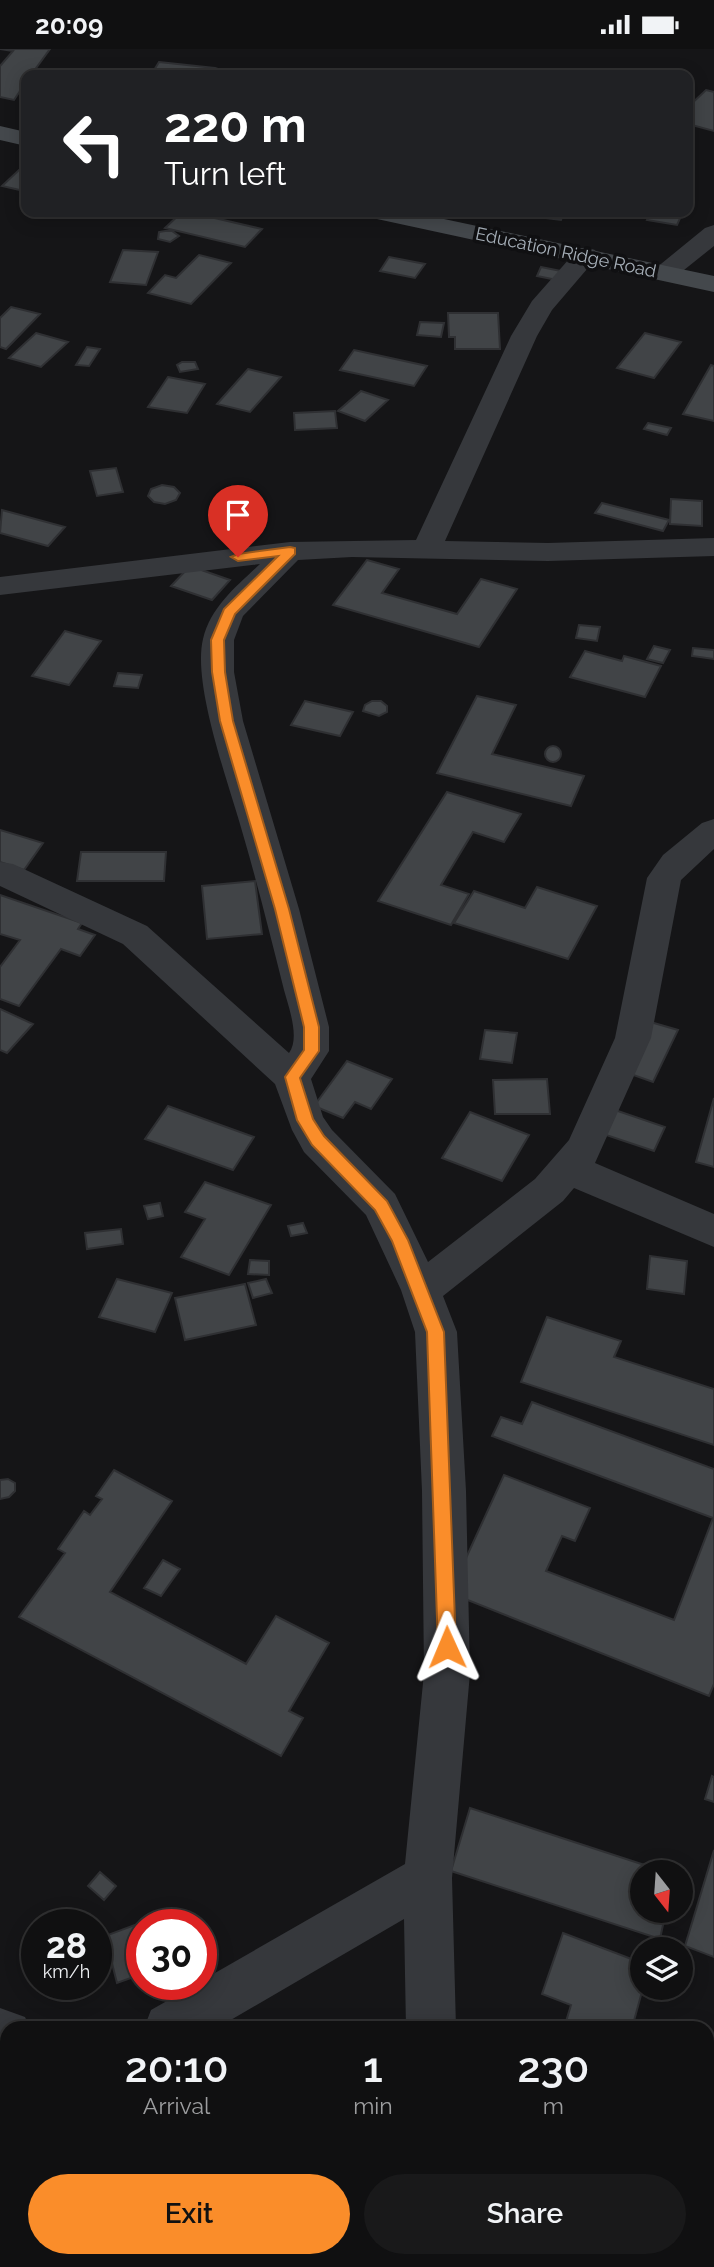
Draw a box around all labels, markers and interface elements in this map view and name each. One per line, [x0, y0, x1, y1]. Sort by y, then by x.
text: 20:09 [35, 10, 103, 40]
text: 220 m [164, 96, 307, 153]
icon: left [49, 98, 140, 189]
text: Turn left [164, 155, 286, 192]
street label: Education Ridge Road [474, 223, 658, 281]
pin [208, 485, 268, 557]
icon: arrive [219, 496, 257, 534]
position arrow [410, 1610, 484, 1684]
north arrow [630, 1860, 693, 1923]
map controls [630, 1860, 693, 2000]
speed limit sign: 30 [126, 1909, 217, 2000]
text: 28 [46, 1925, 87, 1966]
button: layers [630, 1937, 693, 2000]
text: km/h [43, 1961, 90, 1982]
text: 20:10 [125, 2043, 228, 2092]
text: 1 [363, 2043, 383, 2092]
text: 230 [517, 2043, 589, 2092]
text: Arrival [143, 2092, 210, 2119]
text: min [353, 2092, 393, 2119]
text: m [543, 2092, 564, 2119]
button: Exit [28, 2174, 350, 2254]
button: Share [364, 2174, 686, 2254]

